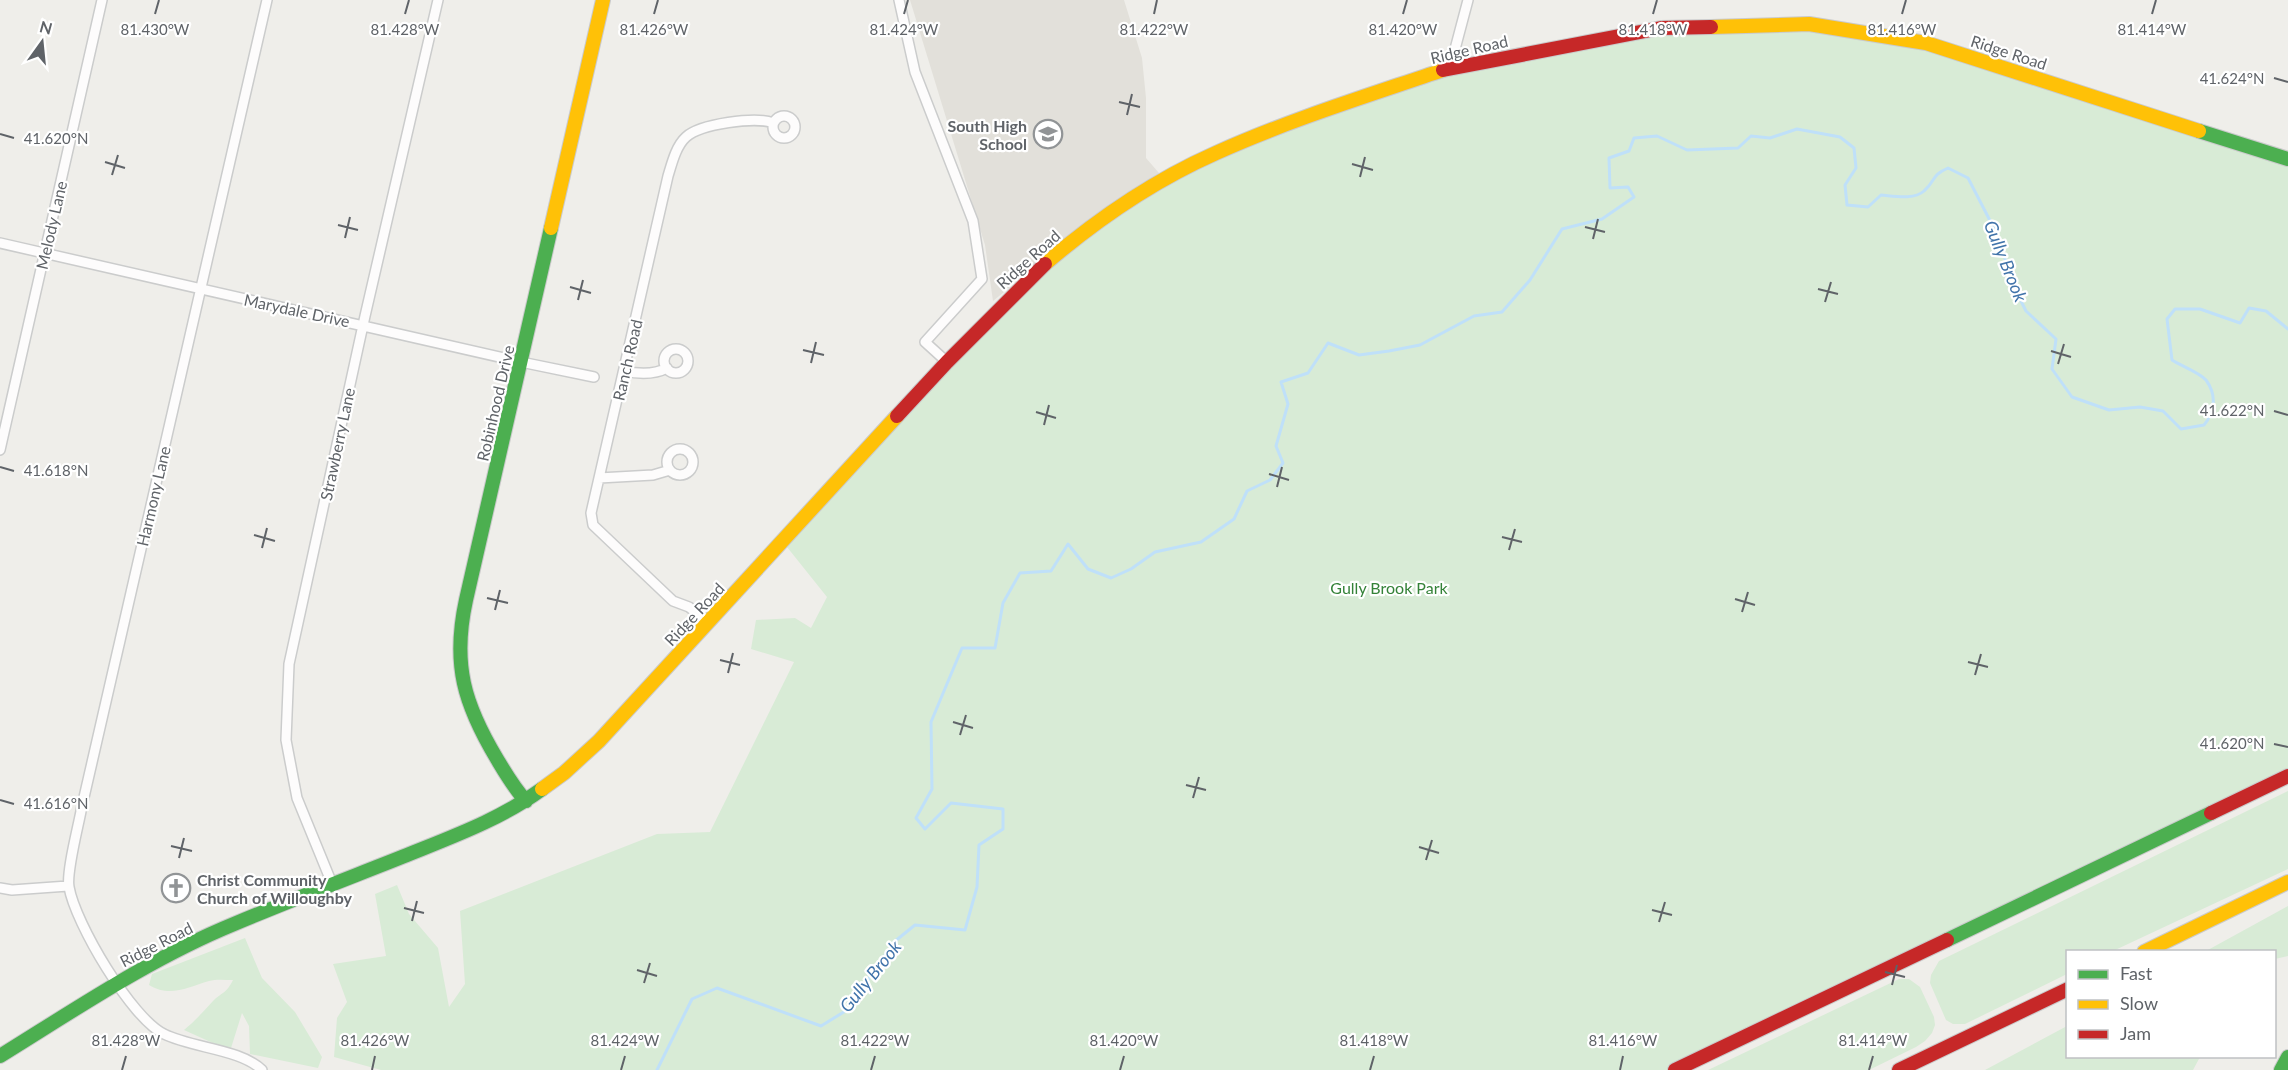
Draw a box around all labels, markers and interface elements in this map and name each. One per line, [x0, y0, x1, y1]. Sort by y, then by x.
north arrow [12, 12, 72, 72]
text: N [38, 16, 54, 38]
text: 81.430°W [121, 20, 190, 38]
text: 81.428°W [371, 20, 440, 38]
text: 81.426°W [620, 20, 689, 38]
text: 81.424°W [870, 20, 939, 38]
text: 81.422°W [1120, 20, 1189, 38]
text: 81.420°W [1369, 20, 1438, 38]
text: 81.418°W [1619, 20, 1688, 38]
text: 81.416°W [1868, 20, 1937, 38]
text: 81.414°W [2118, 20, 2187, 38]
street label: Ridge Road [1428, 31, 1510, 67]
street label: Ridge Road [1969, 31, 2049, 73]
text: 41.624°N [2200, 69, 2264, 87]
place label: South High School [947, 116, 1027, 153]
school or university icon: South High School [1032, 118, 1064, 150]
text: 41.620°N [24, 129, 88, 147]
street label: Melody Lane [32, 179, 70, 271]
water label: Gully Brook [1980, 217, 2032, 305]
street label: Ridge Road [992, 226, 1064, 292]
street label: Marydale Drive [242, 290, 352, 330]
street label: Ranch Road [608, 317, 646, 403]
street label: Robinhood Drive [472, 343, 518, 463]
street label: Strawberry Lane [316, 386, 358, 502]
text: 41.622°N [2200, 401, 2264, 419]
street label: Harmony Lane [132, 444, 174, 548]
text: 41.618°N [24, 461, 88, 479]
park label: Gully Brook Park [1330, 578, 1449, 597]
street label: Ridge Road [660, 579, 728, 649]
text: 41.620°N [2200, 734, 2264, 752]
text: 41.616°N [24, 794, 88, 812]
place label: Christ Community Church of Willoughby [197, 870, 352, 907]
church icon: Christ Community Church of Willoughby [160, 872, 192, 904]
street label: Ridge Road [117, 918, 195, 970]
water label: Gully Brook [834, 935, 906, 1016]
legend [2066, 950, 2276, 1058]
text: Fast [2120, 962, 2153, 984]
text: Slow [2120, 992, 2158, 1014]
text: Jam [2120, 1022, 2151, 1044]
text: 81.428°W [92, 1031, 161, 1049]
text: 81.426°W [341, 1031, 410, 1049]
text: 81.424°W [591, 1031, 660, 1049]
text: 81.422°W [841, 1031, 910, 1049]
text: 81.420°W [1090, 1031, 1159, 1049]
text: 81.418°W [1340, 1031, 1409, 1049]
text: 81.416°W [1589, 1031, 1658, 1049]
text: 81.414°W [1839, 1031, 1908, 1049]

